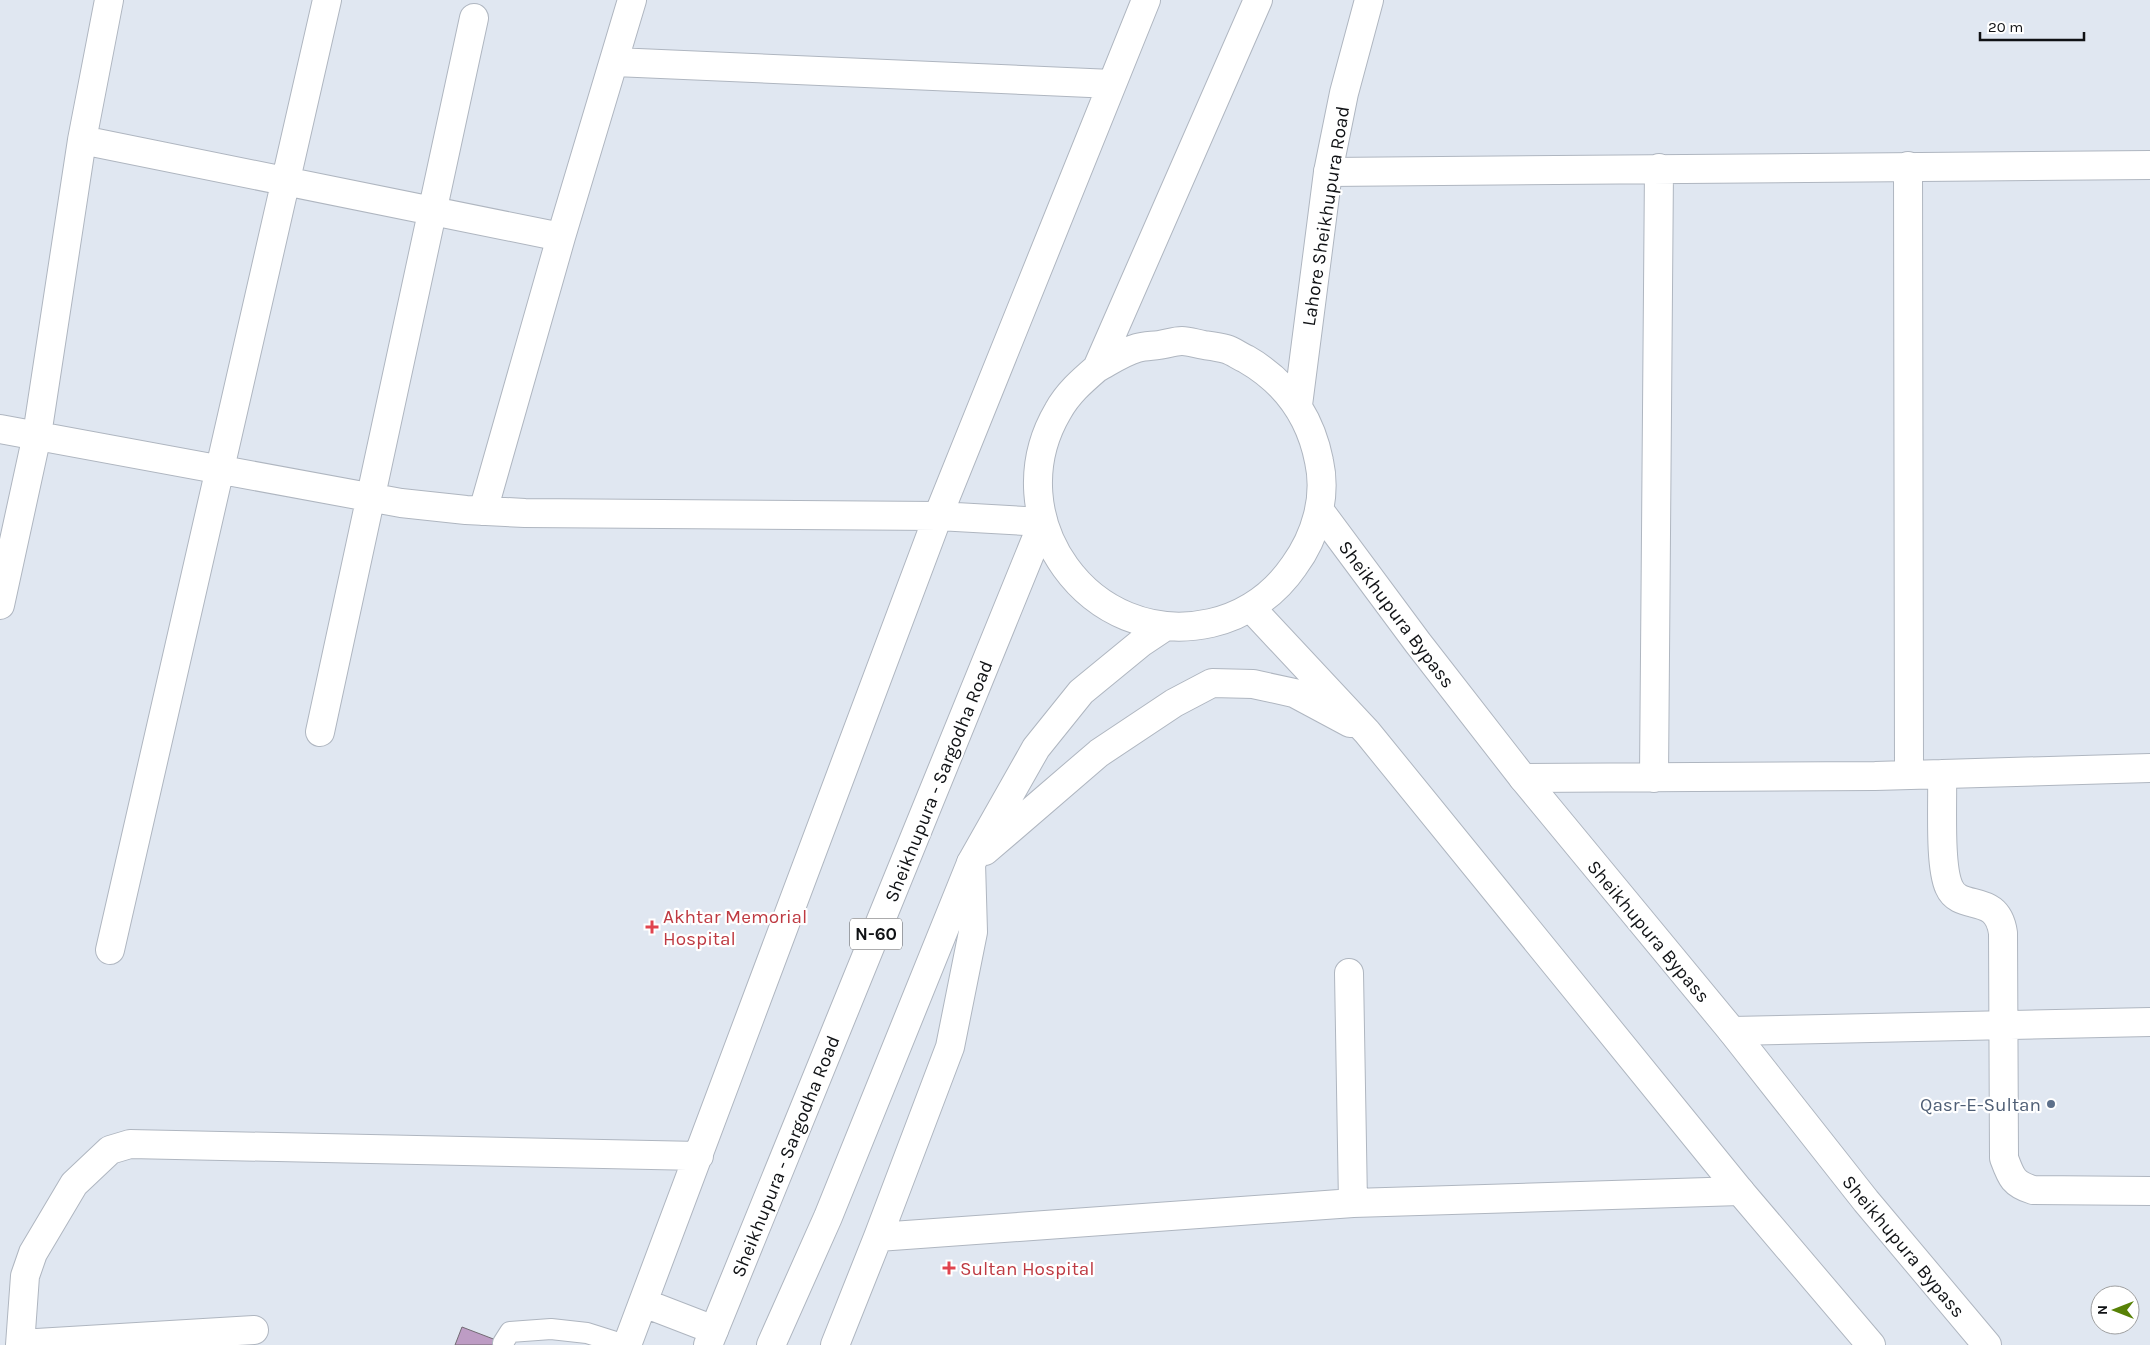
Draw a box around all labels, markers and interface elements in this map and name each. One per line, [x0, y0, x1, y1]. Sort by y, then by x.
scale bar [1980, 10, 2084, 42]
text: 20 m [1988, 18, 2023, 36]
street label: Lahore Sheikhupura Road [1298, 105, 1354, 328]
street label: Sheikhupura Bypass [1334, 537, 1459, 693]
street label: Sheikhupura - Sargodha Road [880, 657, 998, 905]
street label: Sheikhupura Bypass [1582, 856, 1714, 1007]
place label: Akhtar Memorial Hospital [663, 906, 807, 950]
road number: N-60 [850, 919, 902, 950]
marker: Akhtar Memorial Hospital [645, 920, 659, 934]
street label: Sheikhupura - Sargodha Road [727, 1032, 845, 1280]
place label: Qasr-E-Sultan [1920, 1094, 2041, 1116]
marker: Qasr-E-Sultan [2045, 1098, 2057, 1110]
street label: Sheikhupura Bypass [1837, 1171, 1969, 1322]
place label: Sultan Hospital [960, 1258, 1095, 1280]
marker: Sultan Hospital [942, 1261, 956, 1275]
north arrow [2090, 1285, 2140, 1335]
text: N [2094, 1305, 2111, 1315]

